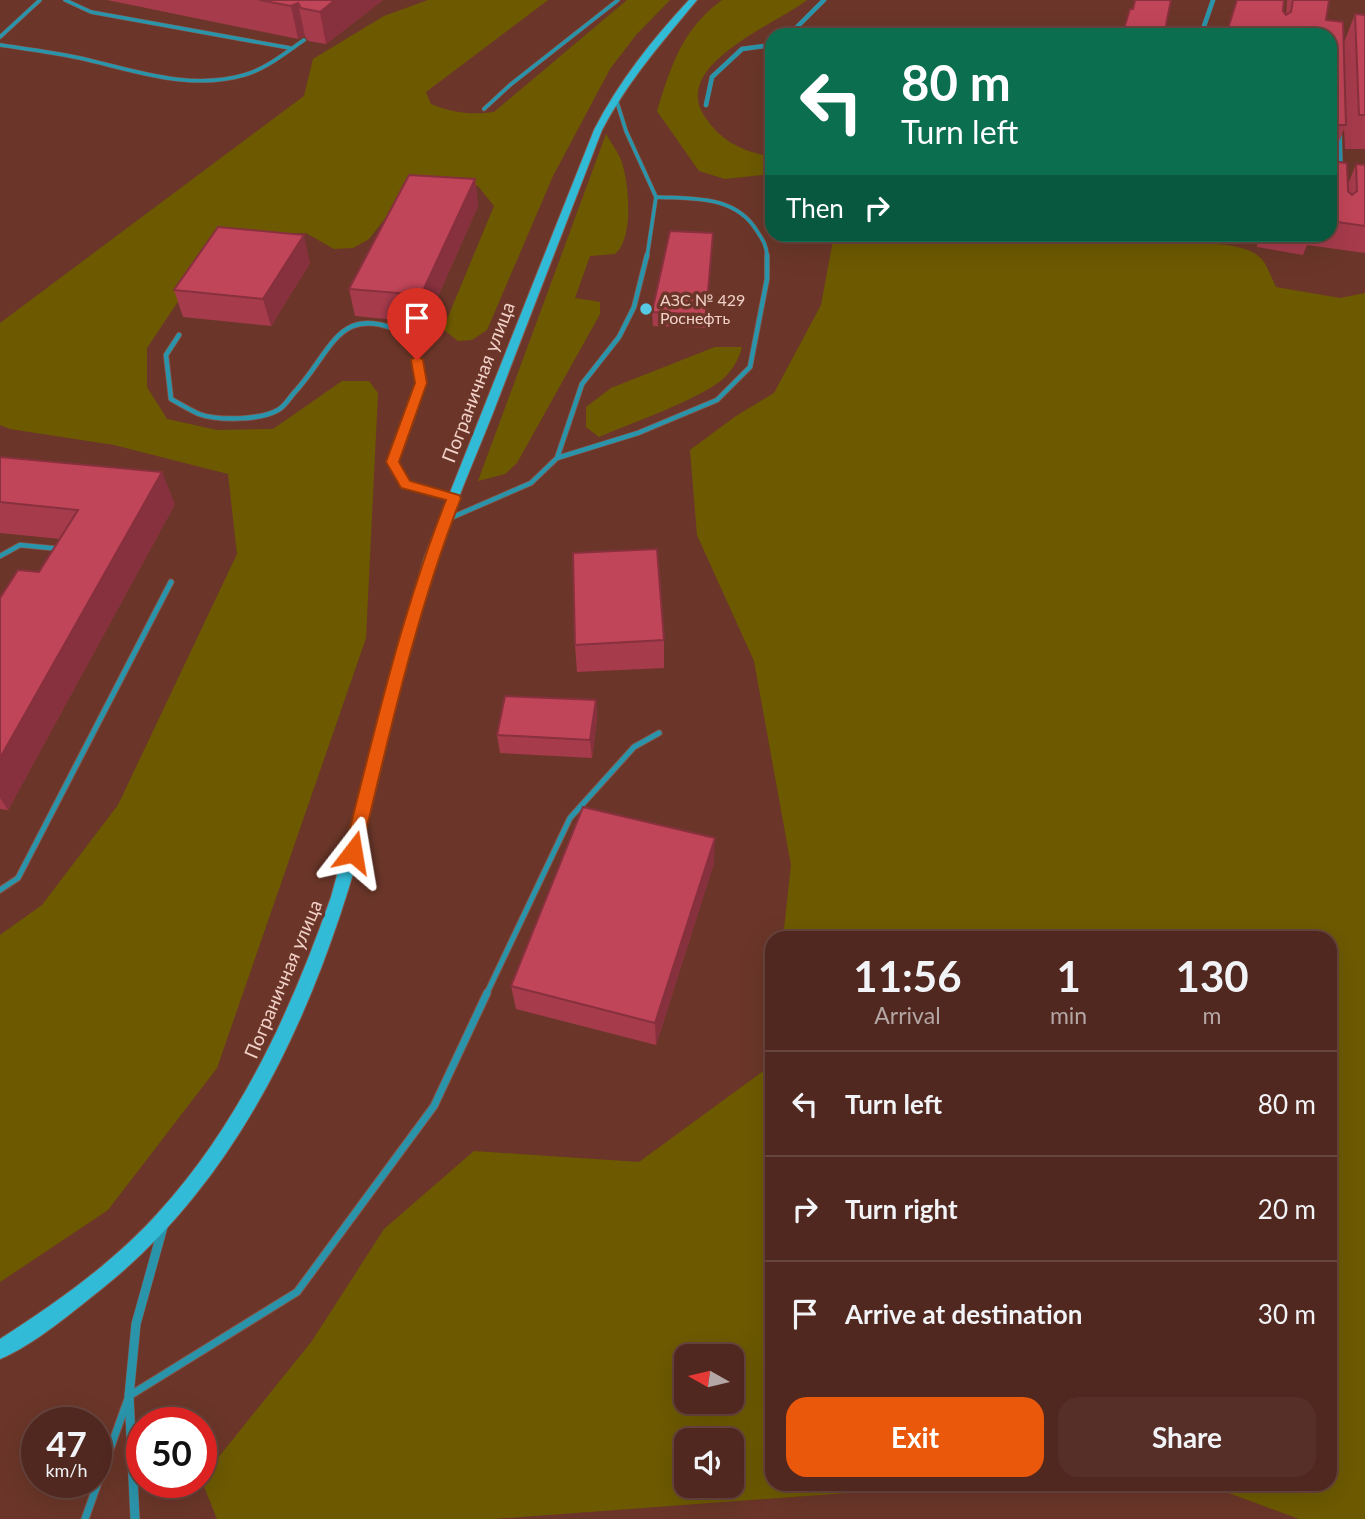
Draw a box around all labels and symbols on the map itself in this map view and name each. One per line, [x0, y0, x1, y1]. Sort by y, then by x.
pin [387, 288, 447, 360]
place label: АЗС № 429 Роснефть [660, 290, 745, 327]
street label: Пограничная улица [436, 298, 519, 465]
marker: АЗС № 429 Роснефть [638, 301, 654, 317]
position arrow [316, 815, 390, 889]
street label: Пограничная улица [239, 896, 326, 1062]
north arrow [674, 1344, 744, 1414]
speed limit sign: 50 [126, 1407, 217, 1498]

